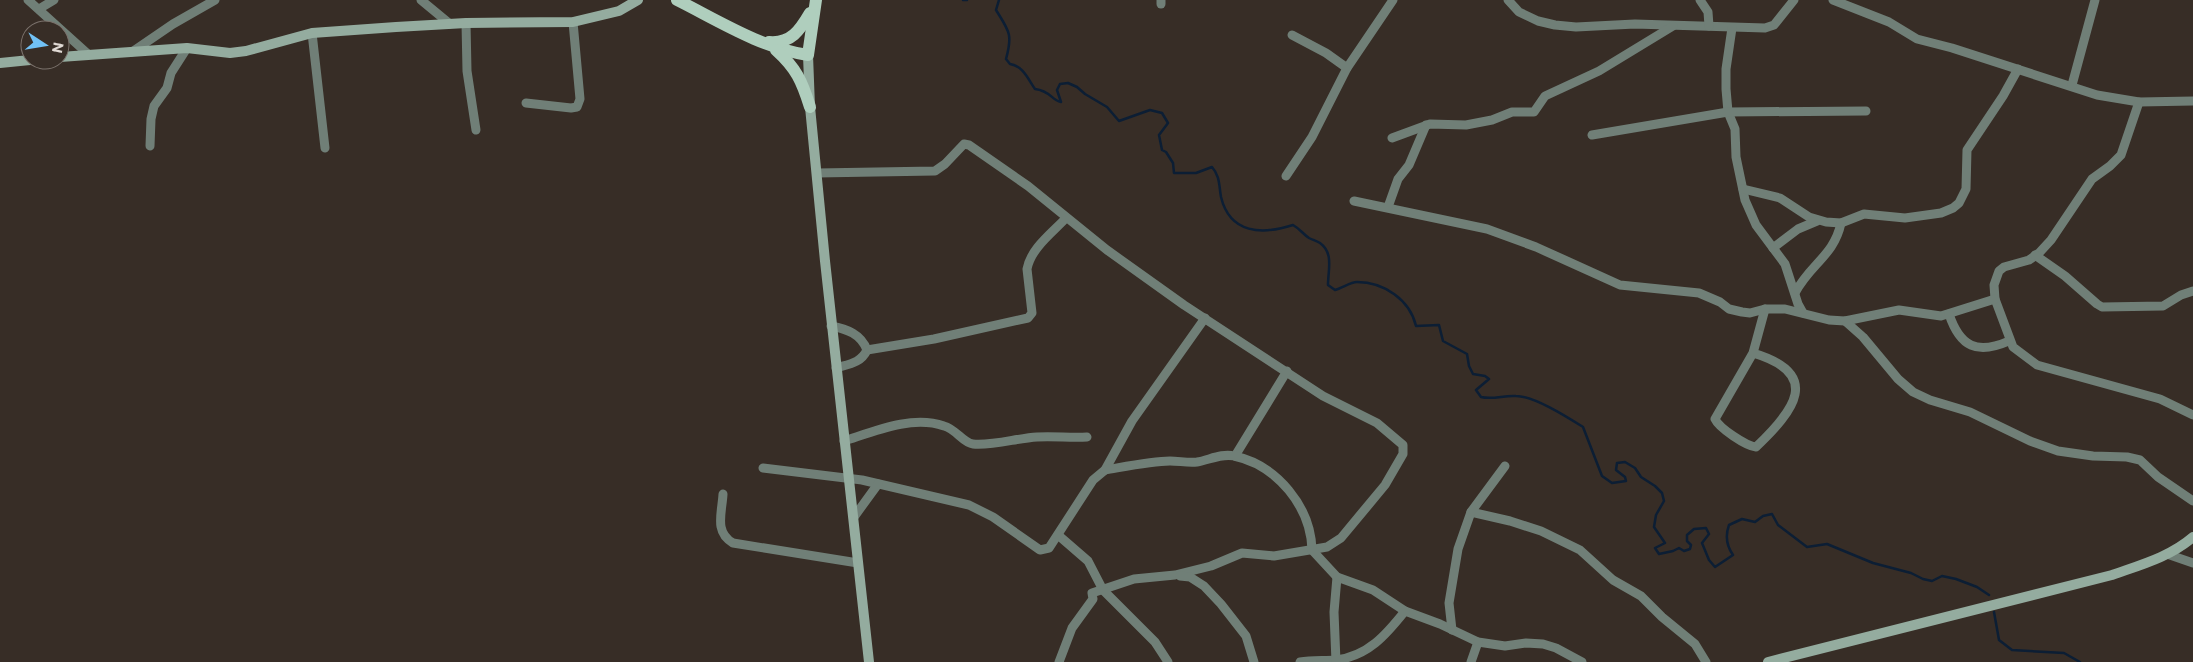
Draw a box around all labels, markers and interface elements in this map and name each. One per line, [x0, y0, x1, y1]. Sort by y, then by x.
north arrow [20, 20, 70, 70]
text: N [49, 41, 68, 55]

